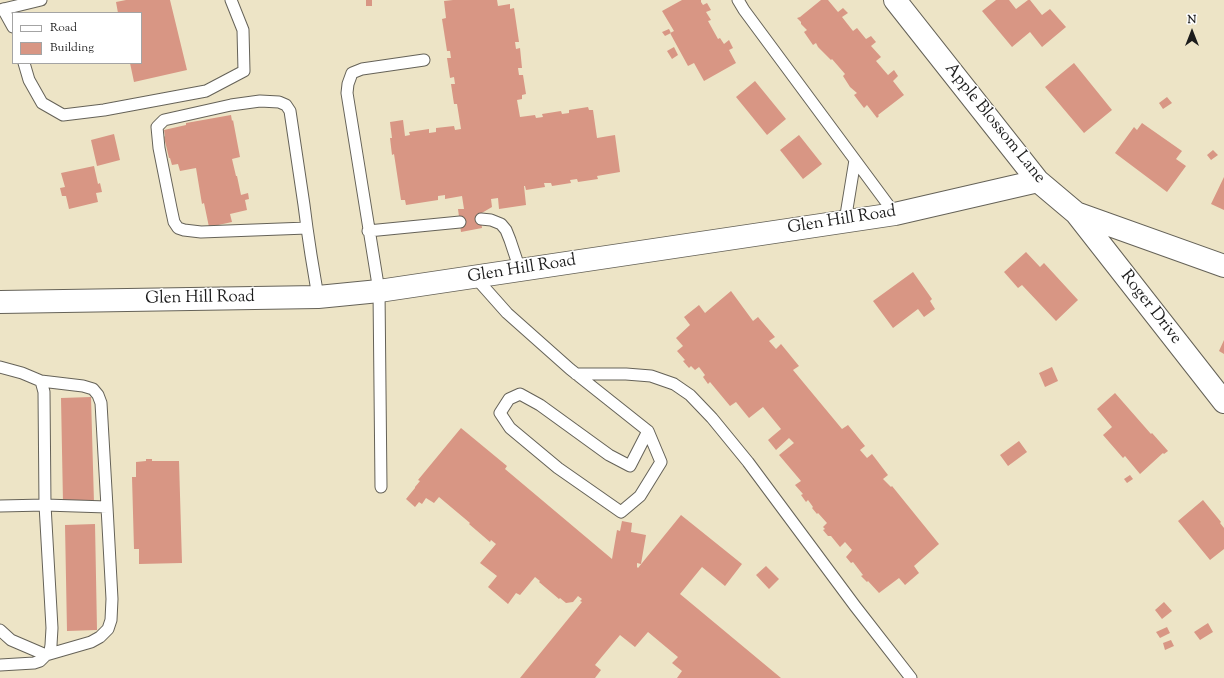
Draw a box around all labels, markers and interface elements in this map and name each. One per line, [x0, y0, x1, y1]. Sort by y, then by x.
legend [12, 12, 142, 64]
north arrow [1172, 12, 1212, 52]
text: N [1188, 12, 1196, 28]
text: Road [50, 19, 77, 37]
text: Building [50, 39, 94, 57]
street label: Apple Blossom Lane [939, 60, 1049, 188]
street label: Glen Hill Road [786, 202, 898, 240]
street label: Glen Hill Road [466, 251, 578, 289]
street label: Roger Drive [1115, 267, 1185, 349]
street label: Glen Hill Road [145, 288, 255, 310]

